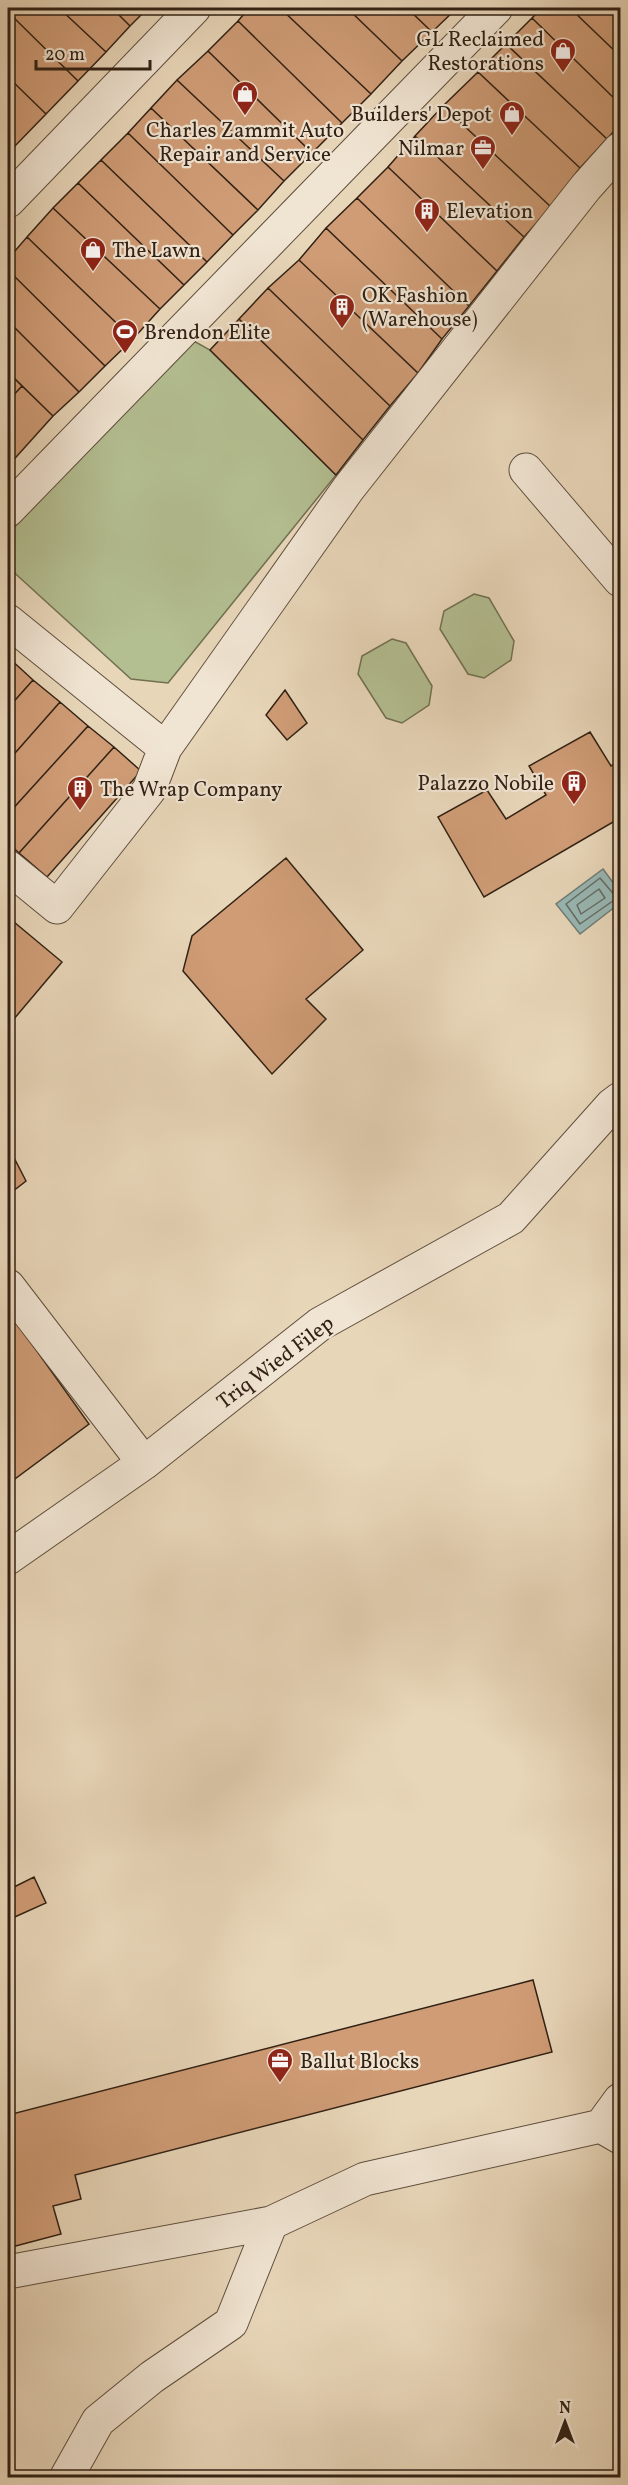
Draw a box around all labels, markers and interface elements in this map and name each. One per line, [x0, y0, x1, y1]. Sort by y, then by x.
place label: GL Reclaimed Restorations [416, 26, 544, 79]
scale bar [36, 33, 150, 71]
shop icon: GL Reclaimed Restorations [548, 36, 578, 74]
text: 20 m [45, 43, 85, 68]
shop icon: Charles Zammit Auto Repair and Service [230, 79, 260, 117]
shop icon: Builders' Depot [497, 99, 527, 137]
place label: Builders' Depot [351, 101, 492, 130]
place label: Charles Zammit Auto Repair and Service [146, 117, 344, 170]
office icon: Nilmar [468, 133, 498, 171]
place label: Nilmar [398, 135, 464, 164]
building icon: Elevation [412, 196, 442, 234]
place label: Elevation [446, 198, 533, 227]
shop icon: The Lawn [78, 235, 108, 273]
place label: The Lawn [112, 237, 201, 266]
place label: OK Fashion (Warehouse) [362, 282, 478, 335]
building icon: OK Fashion (Warehouse) [327, 292, 357, 330]
sports icon: Brendon Elite [110, 317, 140, 355]
place label: Brendon Elite [144, 319, 271, 348]
building icon: Palazzo Nobile [559, 768, 589, 806]
place label: Palazzo Nobile [418, 770, 554, 799]
building icon: The Wrap Company [65, 774, 95, 812]
place label: The Wrap Company [100, 776, 283, 805]
street label: Triq Wied Filep [211, 1309, 341, 1417]
office icon: Ballut Blocks [265, 2046, 295, 2084]
place label: Ballut Blocks [300, 2048, 419, 2077]
north arrow [535, 2392, 595, 2452]
text: N [559, 2398, 571, 2420]

